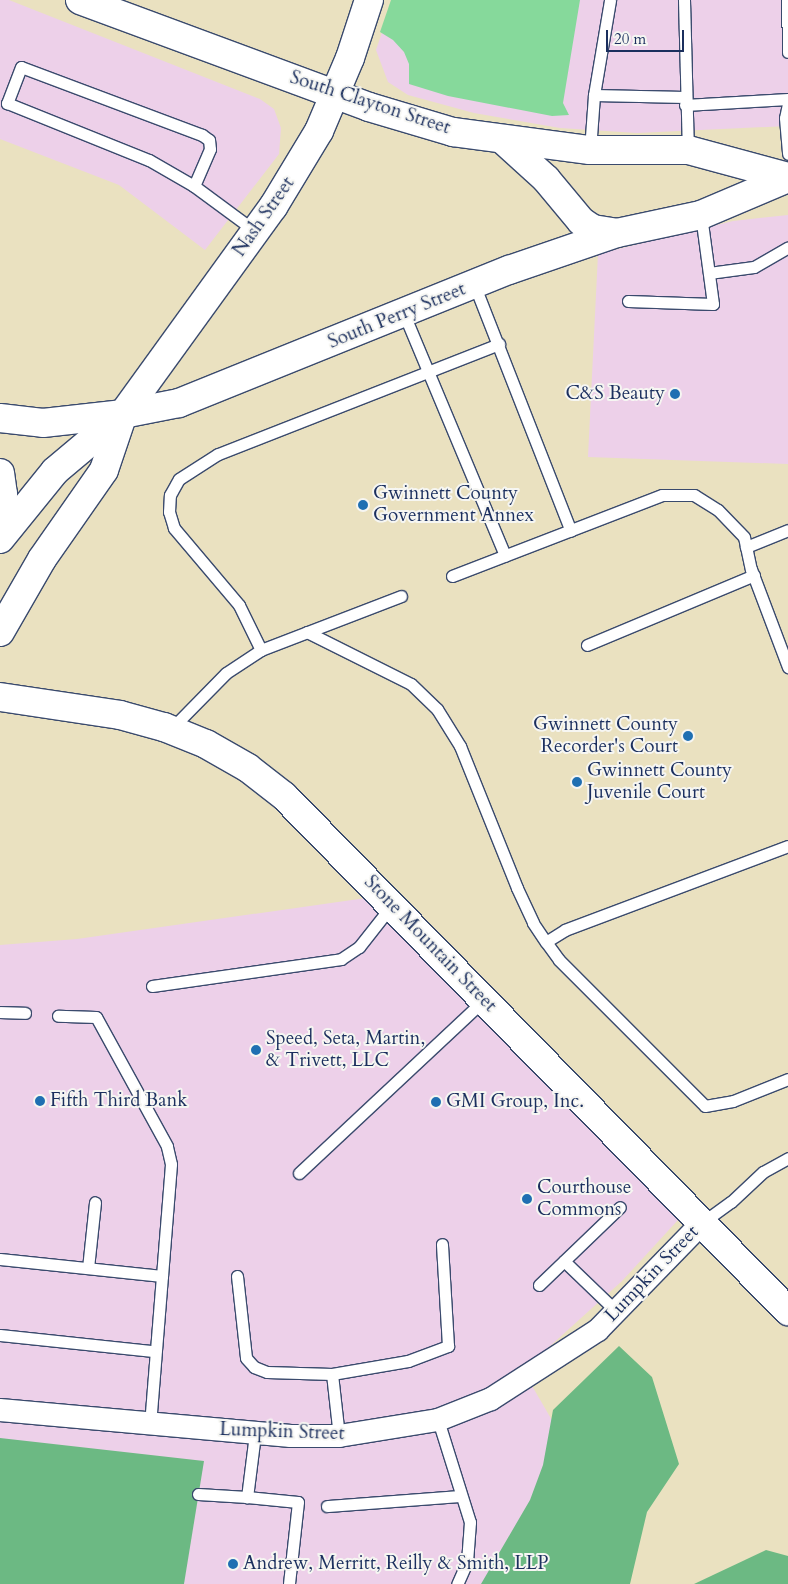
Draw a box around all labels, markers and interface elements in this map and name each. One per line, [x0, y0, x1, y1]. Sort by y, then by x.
scale bar [608, 20, 686, 52]
text: 20 m [614, 29, 646, 49]
street label: South Clayton Street [287, 66, 453, 140]
street label: Nash Street [228, 173, 300, 261]
street label: South Perry Street [325, 278, 469, 354]
place label: C&S Beauty [566, 383, 665, 405]
marker: C&S Beauty [669, 388, 681, 400]
place label: Gwinnett County Government Annex [373, 483, 534, 527]
marker: Gwinnett County Government Annex [357, 499, 369, 511]
place label: Gwinnett County Recorder's Court [533, 714, 678, 758]
marker: Gwinnett County Recorder's Court [682, 730, 694, 742]
place label: Gwinnett County Juvenile Court [587, 760, 732, 804]
marker: Gwinnett County Juvenile Court [571, 776, 583, 788]
street label: Stone Mountain Street [359, 871, 501, 1017]
place label: Speed, Seta, Martin, & Trivett, LLC [266, 1028, 425, 1072]
marker: Speed, Seta, Martin, & Trivett, LLC [250, 1044, 262, 1056]
place label: Fifth Third Bank [50, 1090, 187, 1112]
place label: GMI Group, Inc. [446, 1091, 584, 1113]
marker: Fifth Third Bank [34, 1095, 46, 1107]
marker: GMI Group, Inc. [430, 1096, 442, 1108]
place label: Courthouse Commons [537, 1177, 631, 1221]
marker: Courthouse Commons [521, 1193, 533, 1205]
street label: Lumpkin Street [600, 1221, 704, 1327]
street label: Lumpkin Street [219, 1418, 345, 1446]
place label: Andrew, Merritt, Reilly & Smith, LLP [243, 1553, 548, 1575]
marker: Andrew, Merritt, Reilly & Smith, LLP [227, 1558, 239, 1570]

